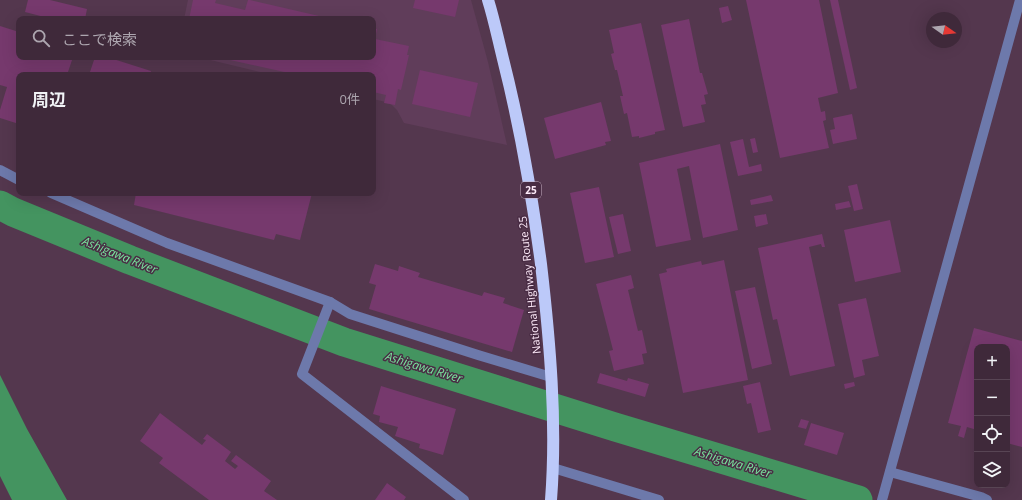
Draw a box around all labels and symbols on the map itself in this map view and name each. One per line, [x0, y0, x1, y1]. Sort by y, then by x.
north arrow [926, 12, 962, 48]
road number: 25 [521, 182, 541, 198]
street label: National Highway Route 25 [514, 215, 544, 355]
water label: Ashigawa River [79, 232, 161, 278]
water label: Ashigawa River [383, 347, 466, 387]
water label: Ashigawa River [692, 442, 775, 482]

